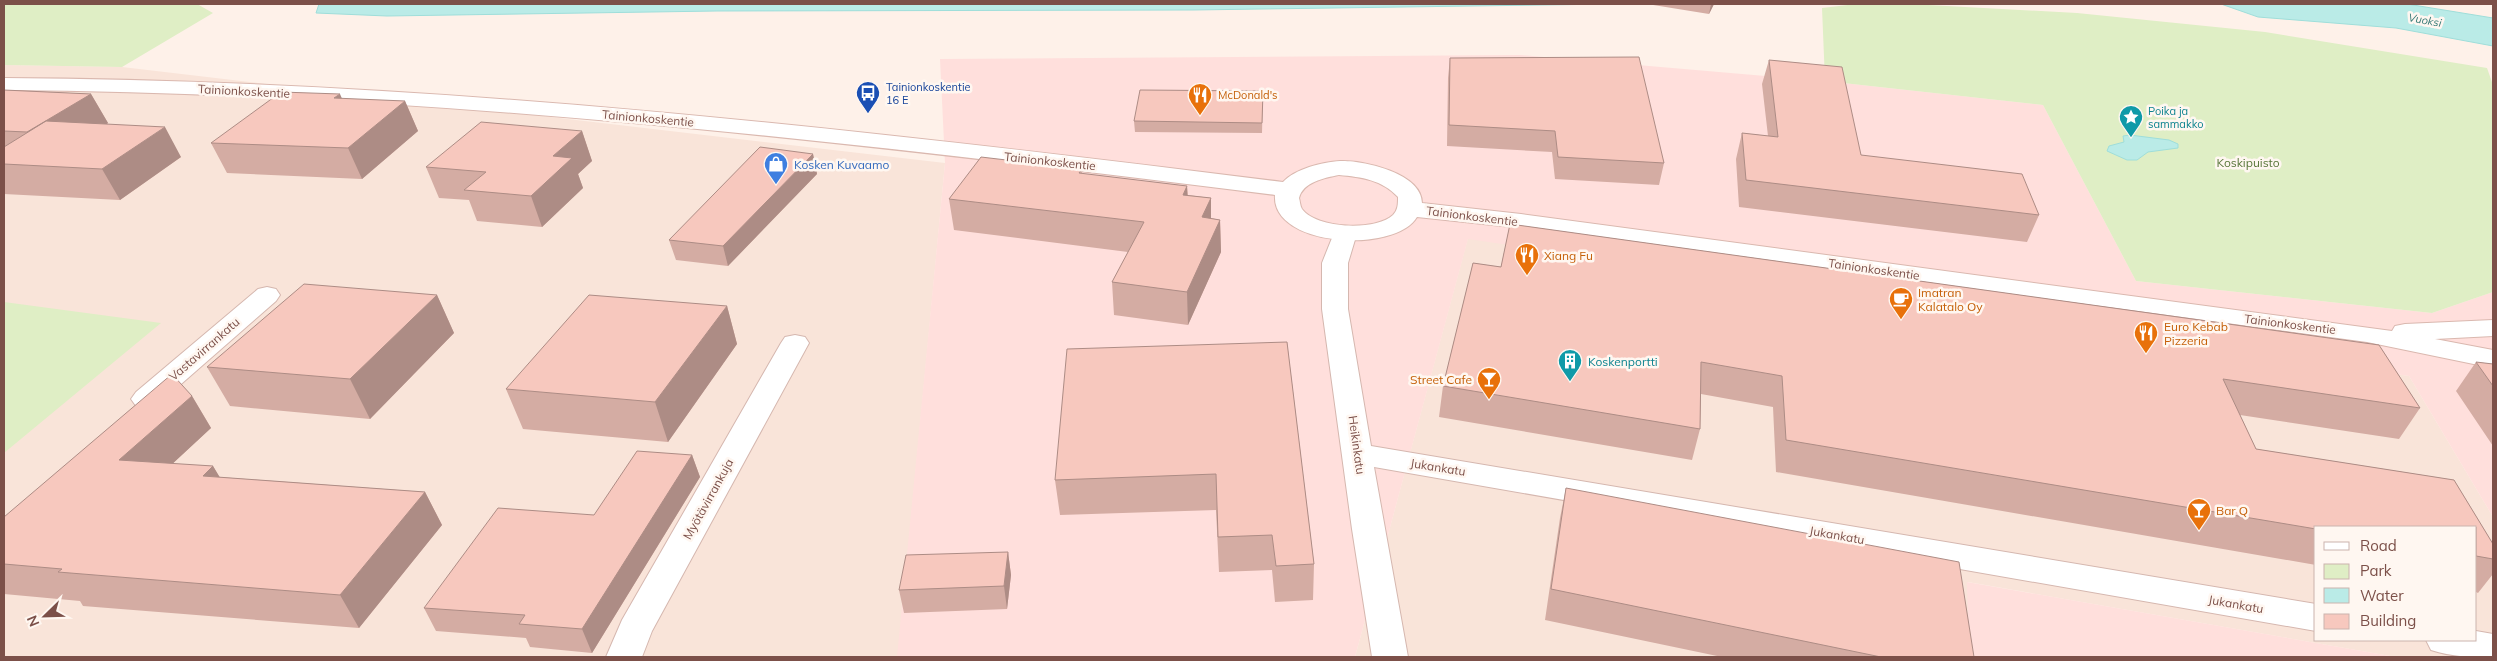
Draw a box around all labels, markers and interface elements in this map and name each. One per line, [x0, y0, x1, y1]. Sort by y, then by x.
water label: Vuoksi [2407, 10, 2443, 30]
bus stop icon: Tainionkoskentie 16 E [855, 80, 881, 114]
place label: Tainionkoskentie 16 E [886, 80, 970, 107]
street label: Tainionkoskentie [198, 81, 290, 101]
restaurant icon: McDonald's [1187, 82, 1213, 116]
place label: McDonald's [1218, 88, 1278, 102]
place icon: Poika ja sammakko [2118, 104, 2144, 138]
place label: Poika ja sammakko [2148, 104, 2203, 131]
street label: Tainionkoskentie [601, 107, 695, 129]
street label: Tainionkoskentie [1003, 149, 1097, 173]
shop icon: Kosken Kuvaamo [763, 151, 789, 185]
park label: Koskipuisto [2216, 155, 2280, 170]
place label: Kosken Kuvaamo [794, 157, 890, 172]
street label: Tainionkoskentie [1425, 203, 1519, 229]
restaurant icon: Xiang Fu [1514, 242, 1540, 276]
place label: Xiang Fu [1544, 248, 1593, 263]
street label: Tainionkoskentie [1827, 255, 1921, 283]
place label: Imatran Kalatalo Oy [1918, 285, 1983, 314]
cafe icon: Imatran Kalatalo Oy [1888, 286, 1914, 320]
street label: Tainionkoskentie [2243, 311, 2337, 337]
street label: Vastavirrankatu [166, 314, 242, 384]
place label: Euro Kebab Pizzeria [2164, 319, 2228, 348]
restaurant icon: Euro Kebab Pizzeria [2133, 320, 2159, 354]
building icon: Koskenportti [1557, 348, 1583, 382]
place label: Koskenportti [1588, 354, 1658, 369]
bar icon: Street Cafe [1476, 366, 1502, 400]
place label: Street Cafe [1410, 372, 1472, 387]
street label: Heikinkatu [1345, 415, 1369, 475]
street label: Jukankatu [1409, 455, 1467, 479]
street label: Myötävirrankuja [680, 456, 736, 542]
bar icon: Bar Q [2186, 497, 2212, 531]
place label: Bar Q [2216, 503, 2248, 518]
street label: Jukankatu [1808, 523, 1866, 547]
legend [2314, 526, 2477, 641]
text: Road [2360, 536, 2397, 555]
text: Park [2360, 561, 2392, 580]
text: Water [2360, 586, 2404, 605]
north arrow [20, 591, 70, 641]
street label: Jukankatu [2207, 592, 2265, 616]
text: Building [2360, 611, 2416, 630]
text: N [23, 613, 43, 629]

